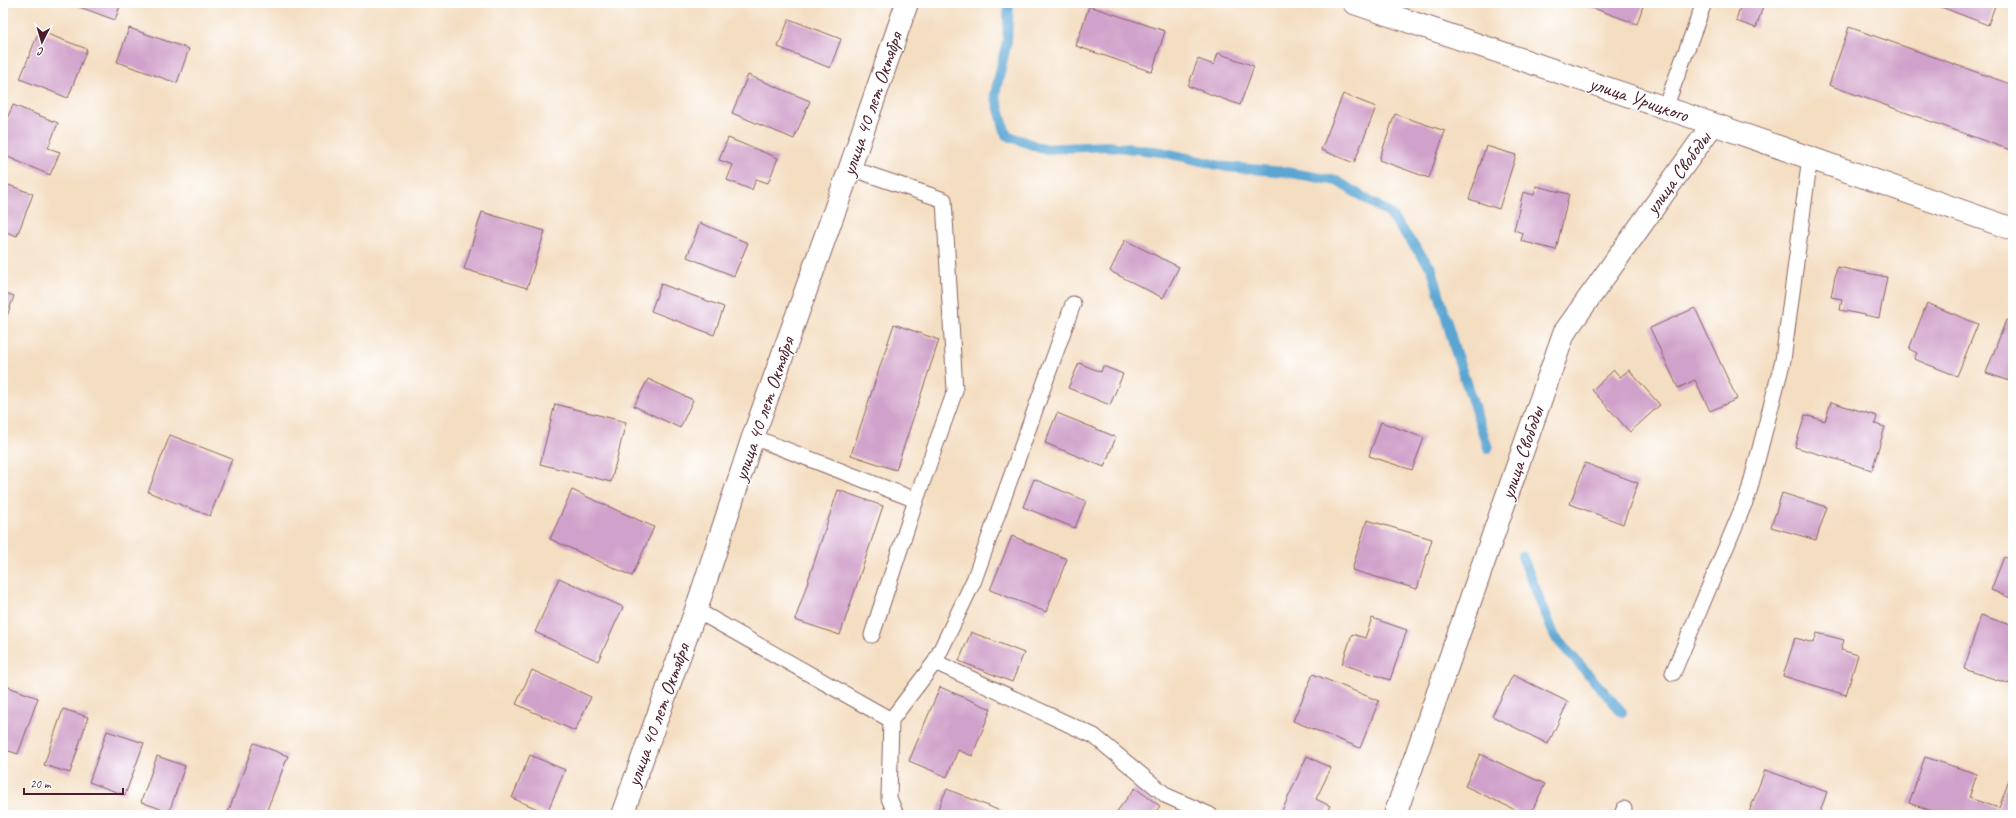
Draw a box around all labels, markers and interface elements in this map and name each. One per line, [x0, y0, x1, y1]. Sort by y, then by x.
north arrow [22, 22, 62, 62]
street label: улица 40 лет Октября [835, 27, 909, 180]
text: С [36, 45, 44, 59]
street label: улица Урицкого [1585, 70, 1693, 128]
street label: улица Свободы [1639, 126, 1717, 220]
street label: улица 40 лет Октября [727, 332, 801, 485]
street label: улица Свободы [1494, 402, 1550, 503]
street label: улица 40 лет Октября [620, 638, 696, 791]
scale bar [24, 770, 123, 796]
text: 20 m [30, 776, 52, 792]

